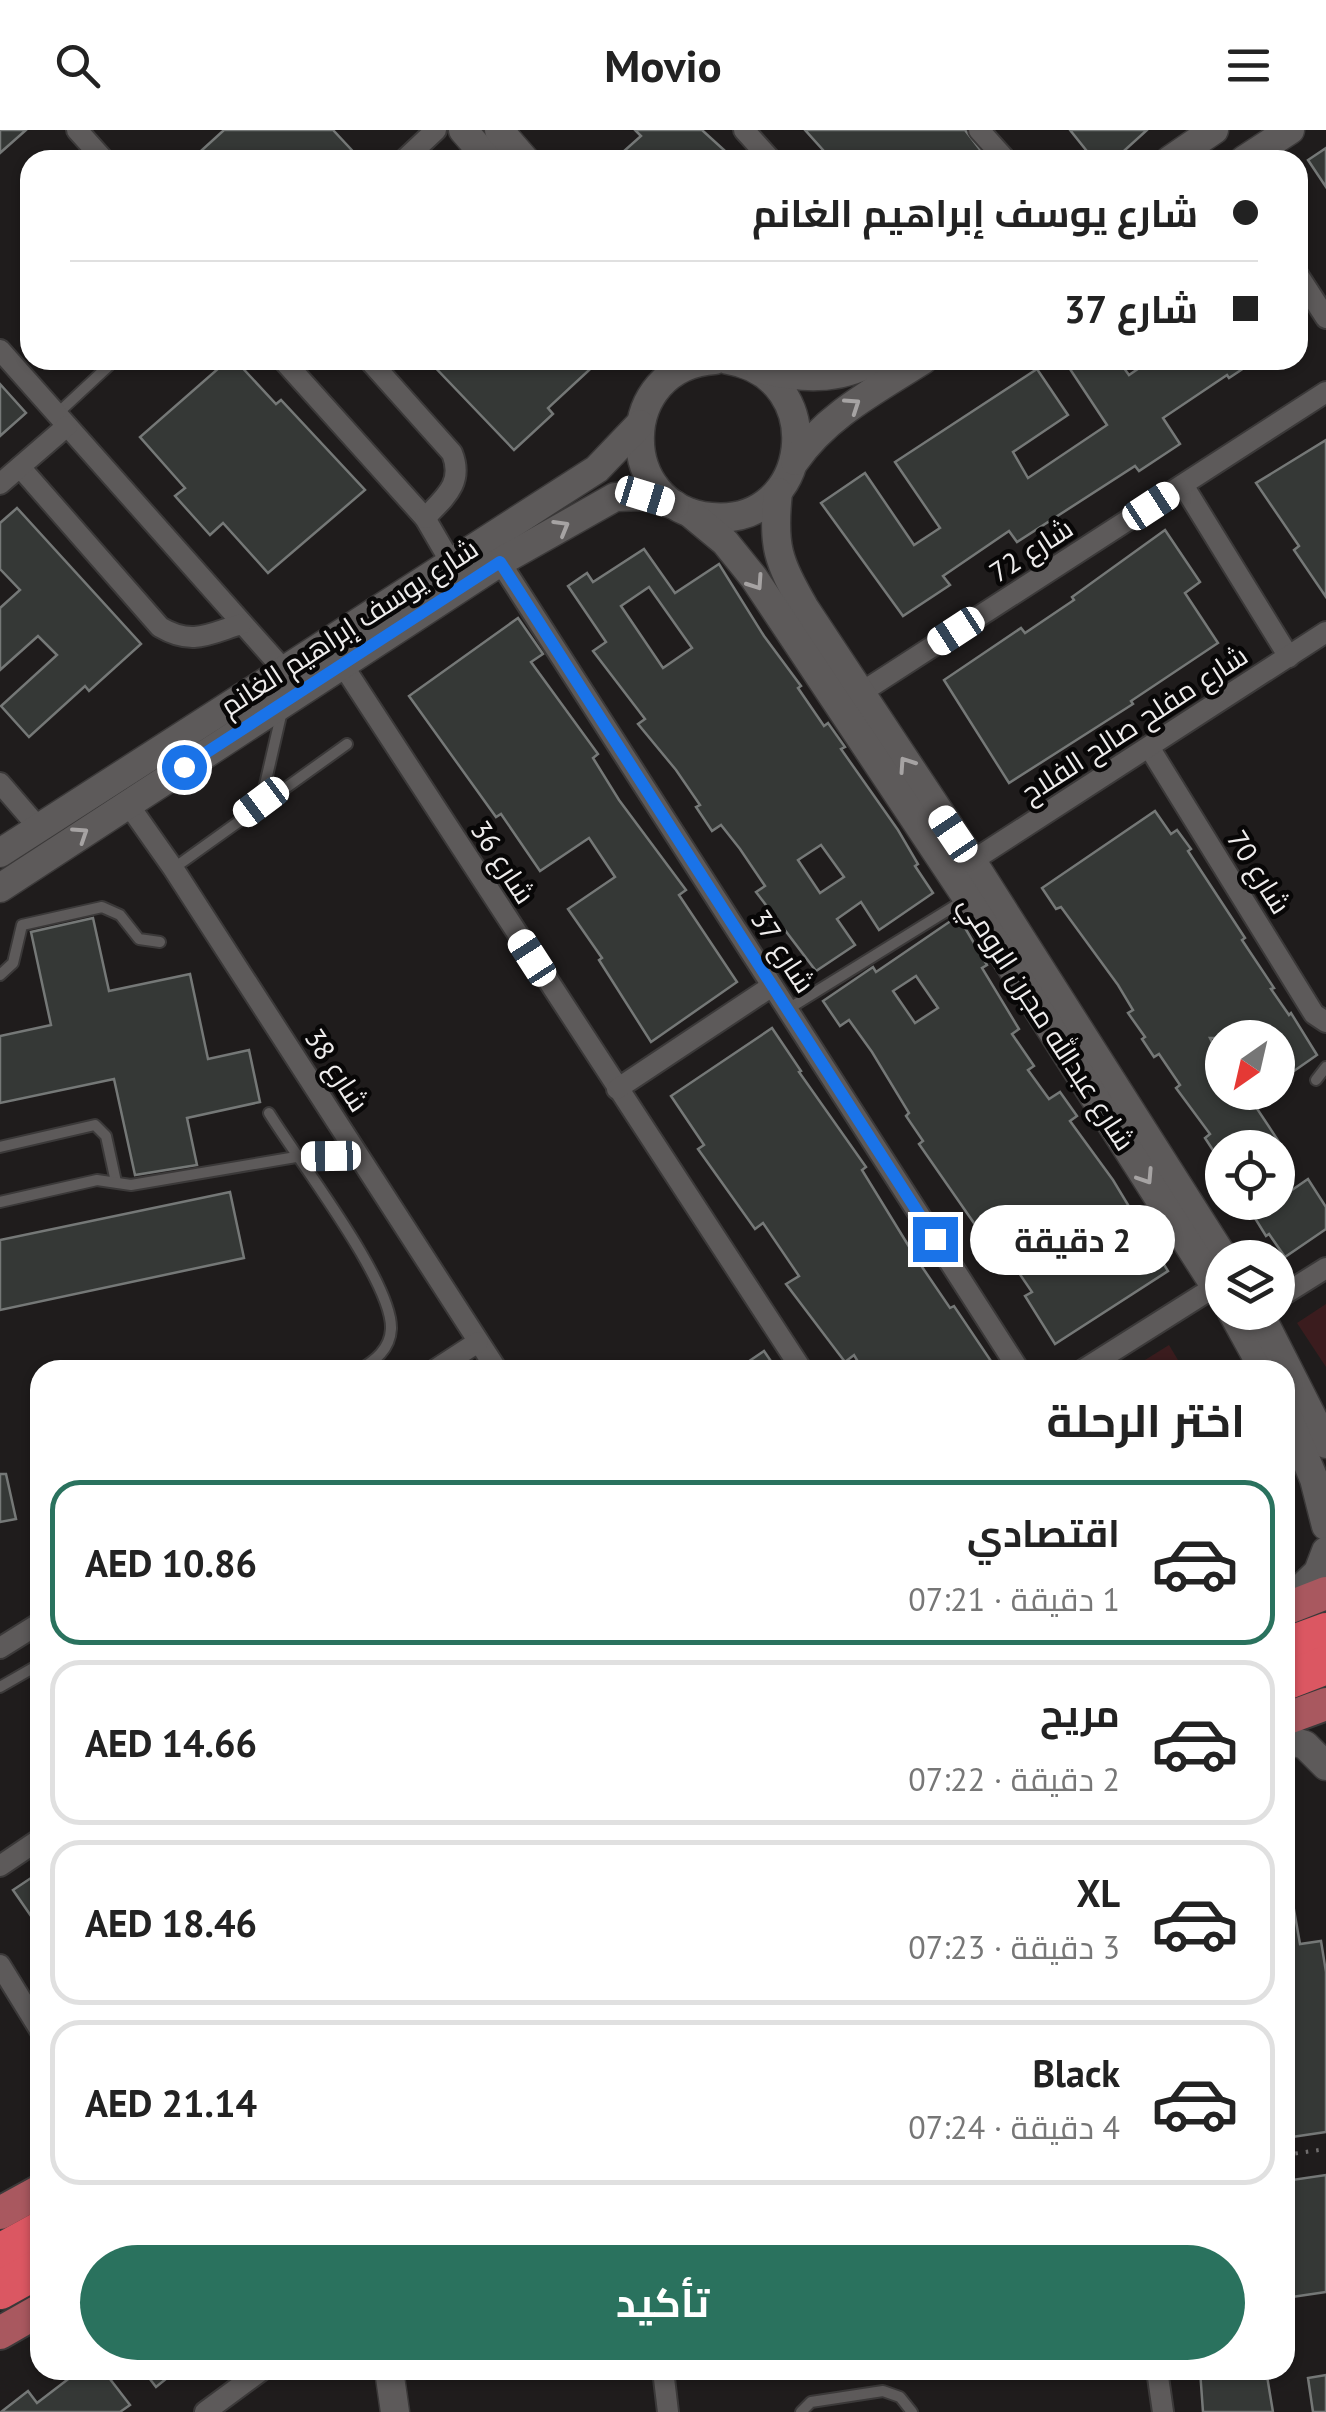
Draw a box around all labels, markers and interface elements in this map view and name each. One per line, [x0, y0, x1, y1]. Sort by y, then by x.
text: Movio [604, 36, 722, 94]
icon: search [50, 38, 105, 93]
icon: menu [1221, 38, 1276, 93]
text: شارع يوسف إبراهيم الغانم [752, 188, 1198, 237]
text: شارع 37 [1064, 284, 1198, 333]
one-way arrow [841, 399, 860, 417]
car [612, 473, 678, 519]
car [1118, 477, 1184, 535]
street label: شارع 72 [982, 509, 1080, 591]
one-way arrow [551, 520, 569, 540]
street label: شارع يوسف إبراهيم الغانم [213, 529, 486, 726]
one-way arrow [744, 572, 763, 590]
car [923, 602, 989, 660]
street label: شارع مفلح صالح الفلاح [1013, 636, 1255, 812]
route start [162, 745, 207, 790]
one-way arrow [900, 756, 918, 775]
car [228, 772, 294, 832]
car [924, 801, 982, 867]
street label: شارع 36 [462, 813, 544, 911]
street label: شارع 70 [1218, 823, 1300, 921]
one-way arrow [70, 828, 89, 846]
street label: شارع عبدالله مجرن الرومي [948, 888, 1144, 1160]
street label: شارع 37 [742, 902, 824, 1000]
car [503, 925, 561, 991]
north arrow [1205, 1020, 1295, 1110]
map controls [1205, 1020, 1295, 1330]
street label: شارع 38 [296, 1021, 378, 1119]
button: locate [1205, 1130, 1295, 1220]
car [301, 1140, 361, 1172]
one-way arrow [1133, 1166, 1152, 1184]
callout: 2 دقيقة [970, 1204, 1175, 1274]
route end [913, 1217, 958, 1262]
text: 2 دقيقة [1014, 1219, 1131, 1261]
button: layers [1205, 1240, 1295, 1330]
text: اختر الرحلة [1047, 1391, 1245, 1449]
text: اقتصادي [967, 1508, 1120, 1557]
icon: car [1150, 1518, 1240, 1608]
text: AED 10.86 [85, 1538, 257, 1587]
text: 1 دقيقة · 07:21 [908, 1578, 1120, 1620]
text: مريح [1040, 1688, 1120, 1737]
icon: car [1150, 1698, 1240, 1788]
text: AED 14.66 [85, 1718, 257, 1767]
text: 2 دقيقة · 07:22 [908, 1758, 1120, 1800]
text: XL [1076, 1868, 1120, 1917]
icon: car [1150, 1878, 1240, 1968]
text: AED 18.46 [85, 1898, 257, 1947]
text: 3 دقيقة · 07:23 [908, 1926, 1120, 1968]
text: Black [1032, 2048, 1120, 2097]
icon: car [1150, 2058, 1240, 2148]
text: AED 21.14 [85, 2078, 257, 2127]
text: 4 دقيقة · 07:24 [908, 2106, 1120, 2148]
button: تأكيد [80, 2245, 1245, 2360]

